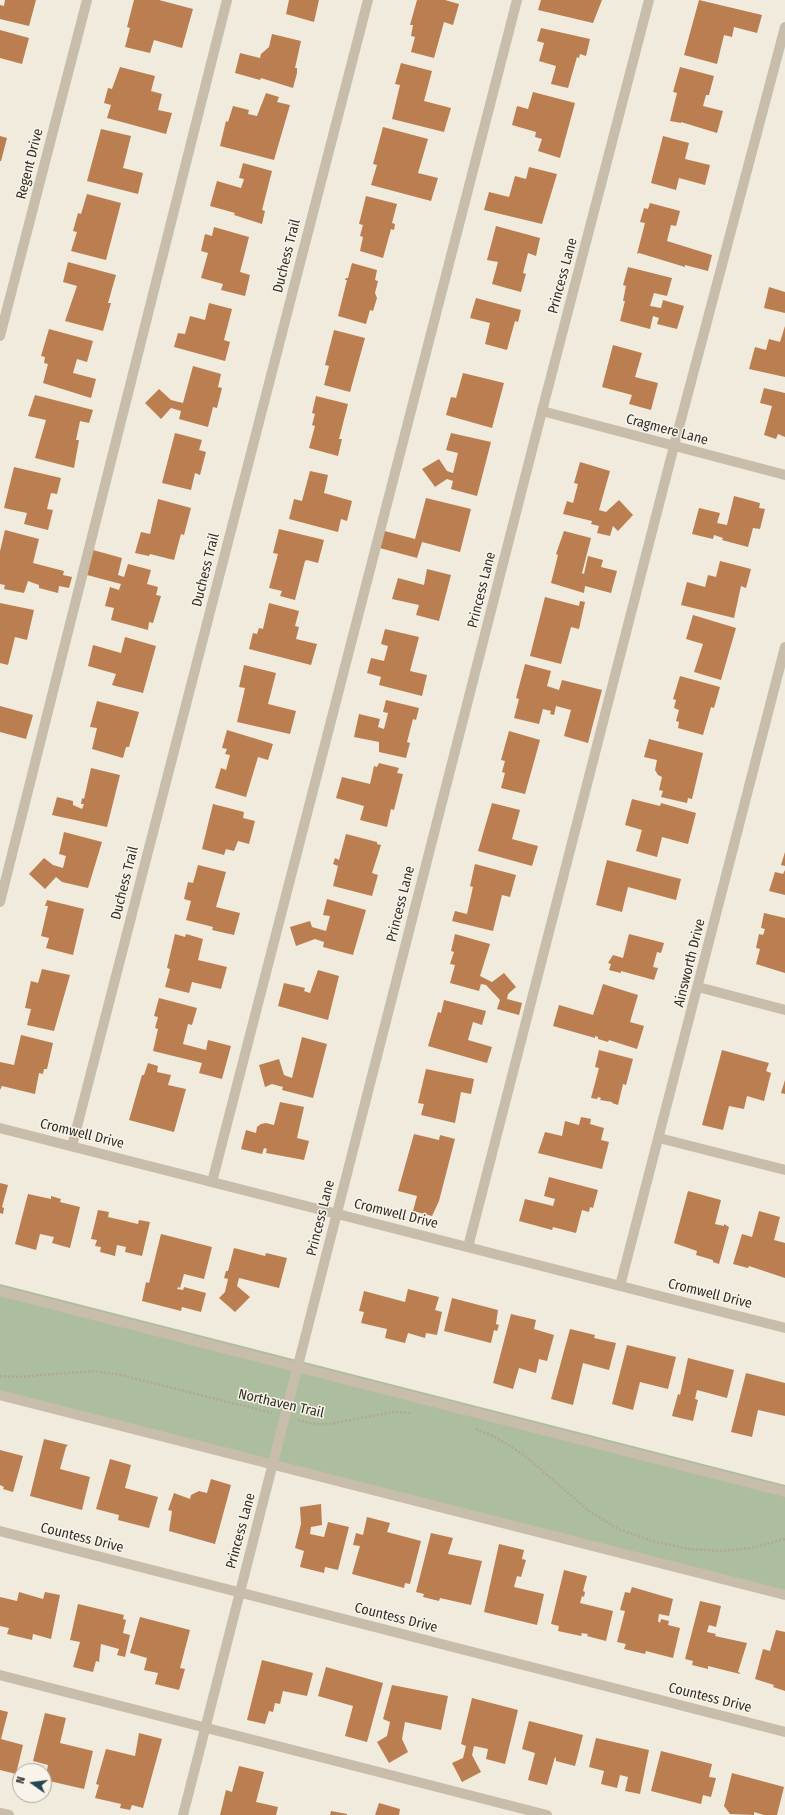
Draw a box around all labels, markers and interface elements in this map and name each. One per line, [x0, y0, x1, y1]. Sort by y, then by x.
street label: Regent Drive [13, 127, 47, 201]
street label: Duchess Trail [270, 217, 304, 295]
street label: Princess Lane [545, 236, 581, 316]
street label: Cragmere Lane [624, 411, 710, 449]
street label: Duchess Trail [189, 531, 223, 609]
street label: Princess Lane [464, 550, 500, 630]
street label: Duchess Trail [108, 844, 142, 922]
street label: Princess Lane [383, 864, 419, 944]
street label: Ainsworth Drive [671, 917, 709, 1009]
street label: Cromwell Drive [38, 1115, 126, 1153]
street label: Princess Lane [303, 1178, 339, 1258]
street label: Cromwell Drive [352, 1195, 440, 1233]
street label: Cromwell Drive [666, 1275, 754, 1313]
street label: Northaven Trail [236, 1386, 326, 1422]
street label: Princess Lane [223, 1491, 259, 1571]
street label: Countess Drive [39, 1520, 125, 1556]
street label: Countess Drive [353, 1600, 439, 1636]
street label: Countess Drive [667, 1680, 753, 1716]
north arrow [12, 1763, 52, 1803]
text: N [14, 1775, 28, 1785]

